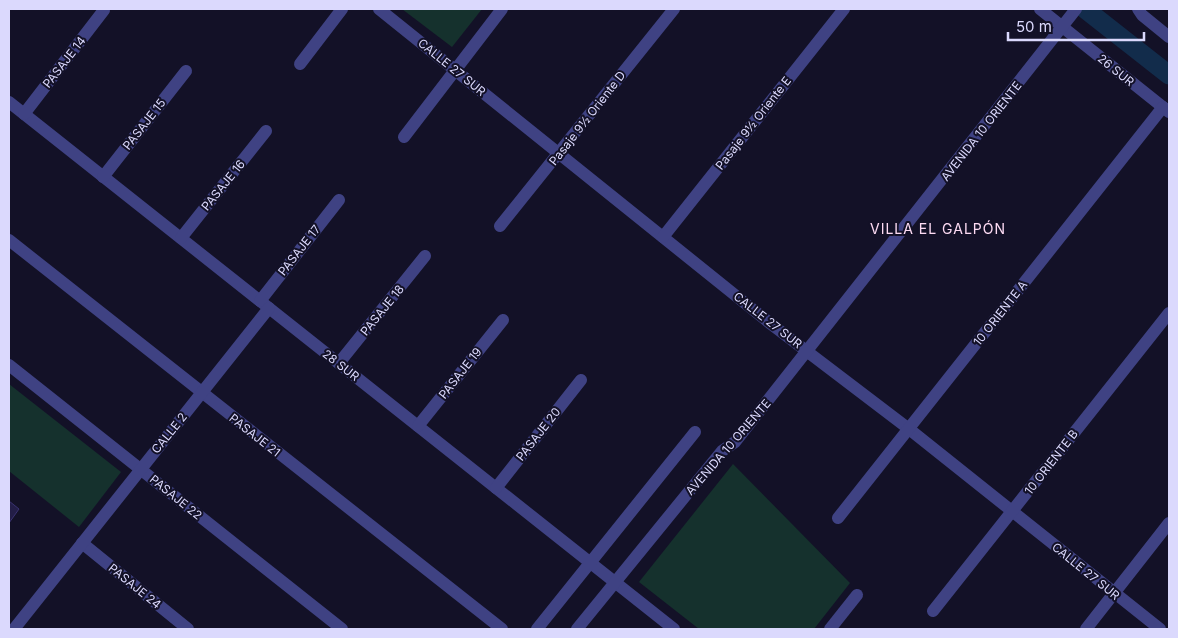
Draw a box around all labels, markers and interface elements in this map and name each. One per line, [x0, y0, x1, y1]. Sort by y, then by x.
scale bar [1008, 10, 1144, 42]
text: 50 m [1016, 17, 1052, 36]
street label: PASAJE 14 [39, 33, 89, 91]
street label: CALLE 27 SUR [415, 35, 489, 99]
street label: 26 SUR [1095, 51, 1137, 89]
street label: Pasaje 9½ Oriente D [546, 68, 628, 168]
street label: Pasaje 9½ Oriente E [712, 73, 794, 173]
street label: AVENIDA 10 ORIENTE [937, 78, 1025, 184]
street label: PASAJE 15 [119, 95, 169, 153]
street label: PASAJE 16 [198, 157, 248, 213]
district label: VILLA EL GALPÓN [870, 220, 1006, 237]
street label: PASAJE 17 [275, 222, 324, 278]
street label: 10 ORIENTE A [970, 277, 1030, 349]
street label: PASAJE 18 [357, 282, 407, 338]
street label: CALLE 27 SUR [731, 289, 805, 352]
street label: PASAJE 19 [435, 344, 485, 402]
street label: 28 SUR [320, 346, 363, 384]
street label: AVENIDA 10 ORIENTE [682, 396, 774, 498]
street label: PASAJE 20 [513, 404, 563, 464]
street label: CALLE 2 [148, 410, 190, 456]
street label: PASAJE 21 [226, 410, 284, 460]
street label: 10 ORIENTE B [1021, 426, 1081, 498]
street label: PASAJE 22 [147, 471, 205, 523]
street label: CALLE 27 SUR [1049, 539, 1123, 603]
street label: PASAJE 24 [106, 560, 165, 612]

